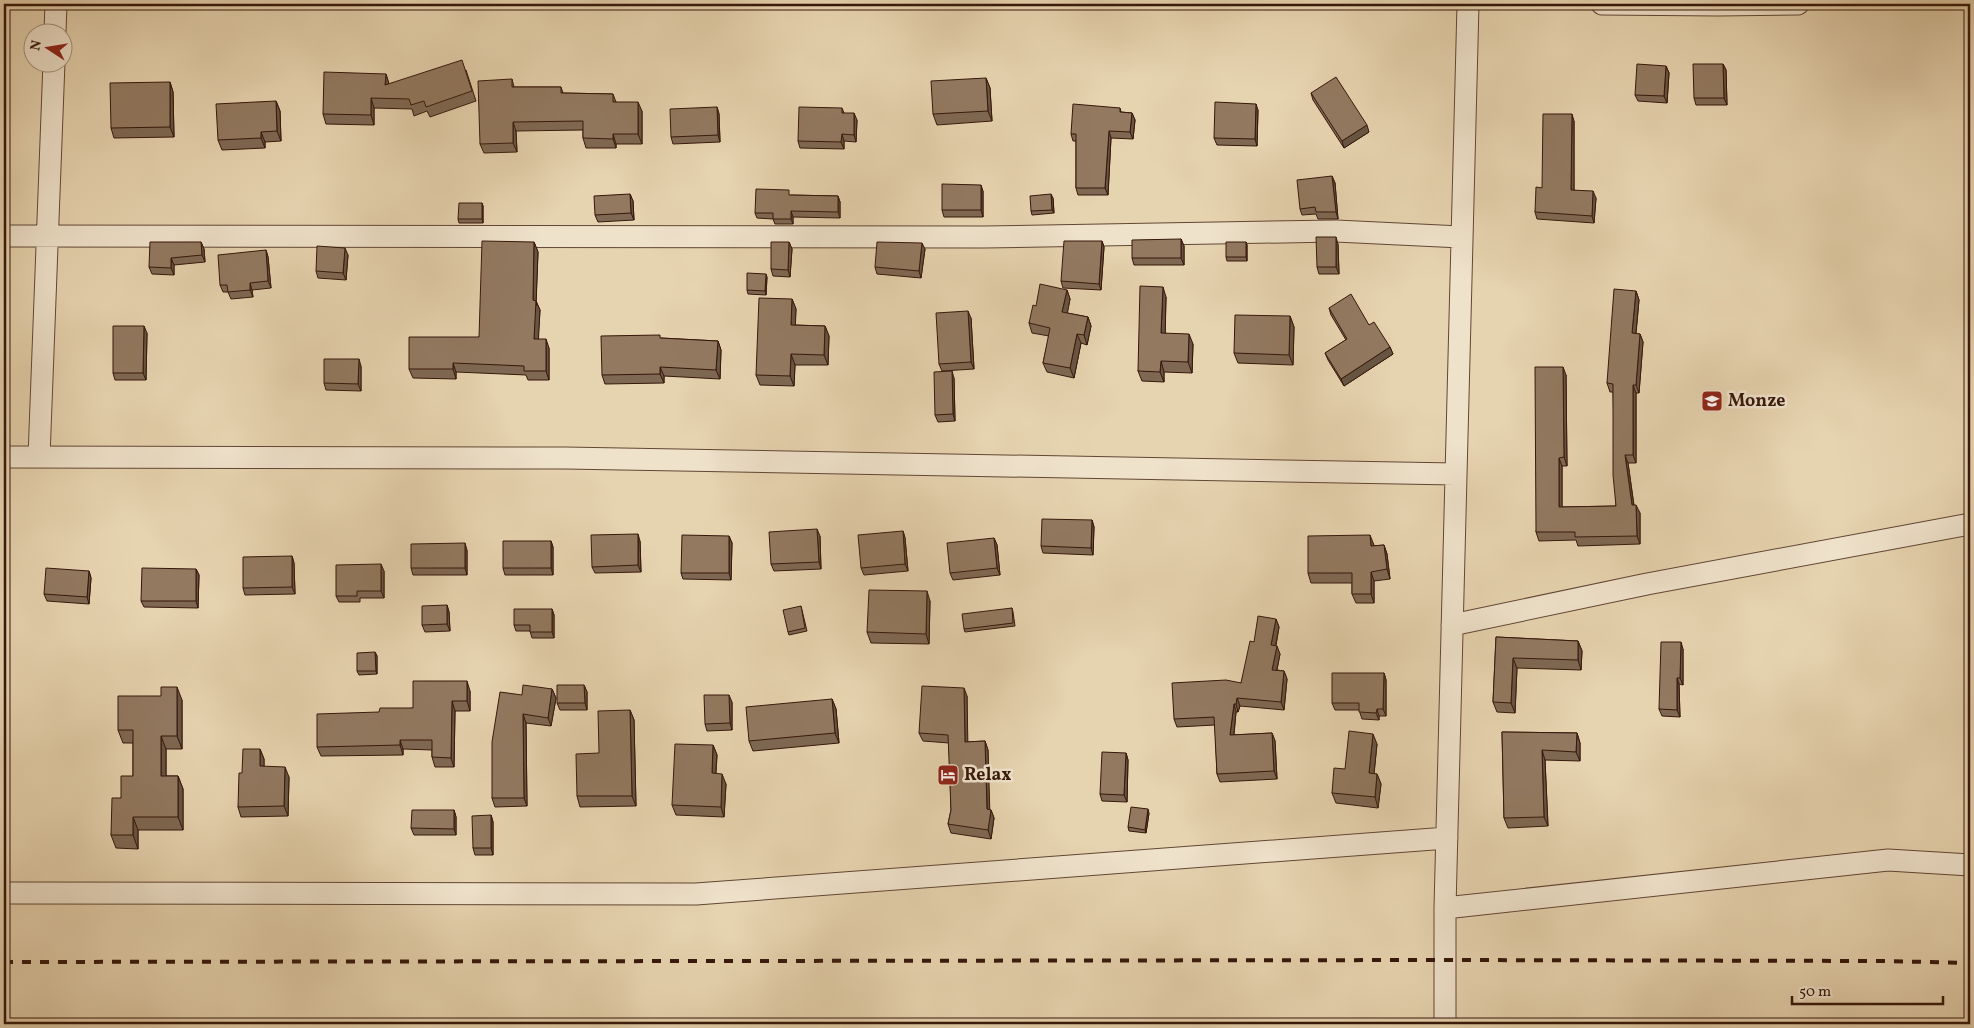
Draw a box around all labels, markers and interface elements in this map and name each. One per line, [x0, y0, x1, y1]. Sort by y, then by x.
north arrow [22, 22, 72, 72]
text: N [26, 39, 47, 53]
school or university icon: Monze [1700, 389, 1724, 413]
place label: Monze [1728, 389, 1786, 414]
hotel icon: Relax [936, 763, 960, 787]
place label: Relax [964, 763, 1012, 788]
scale bar [1792, 973, 1943, 1005]
text: 50 m [1799, 982, 1831, 1003]

